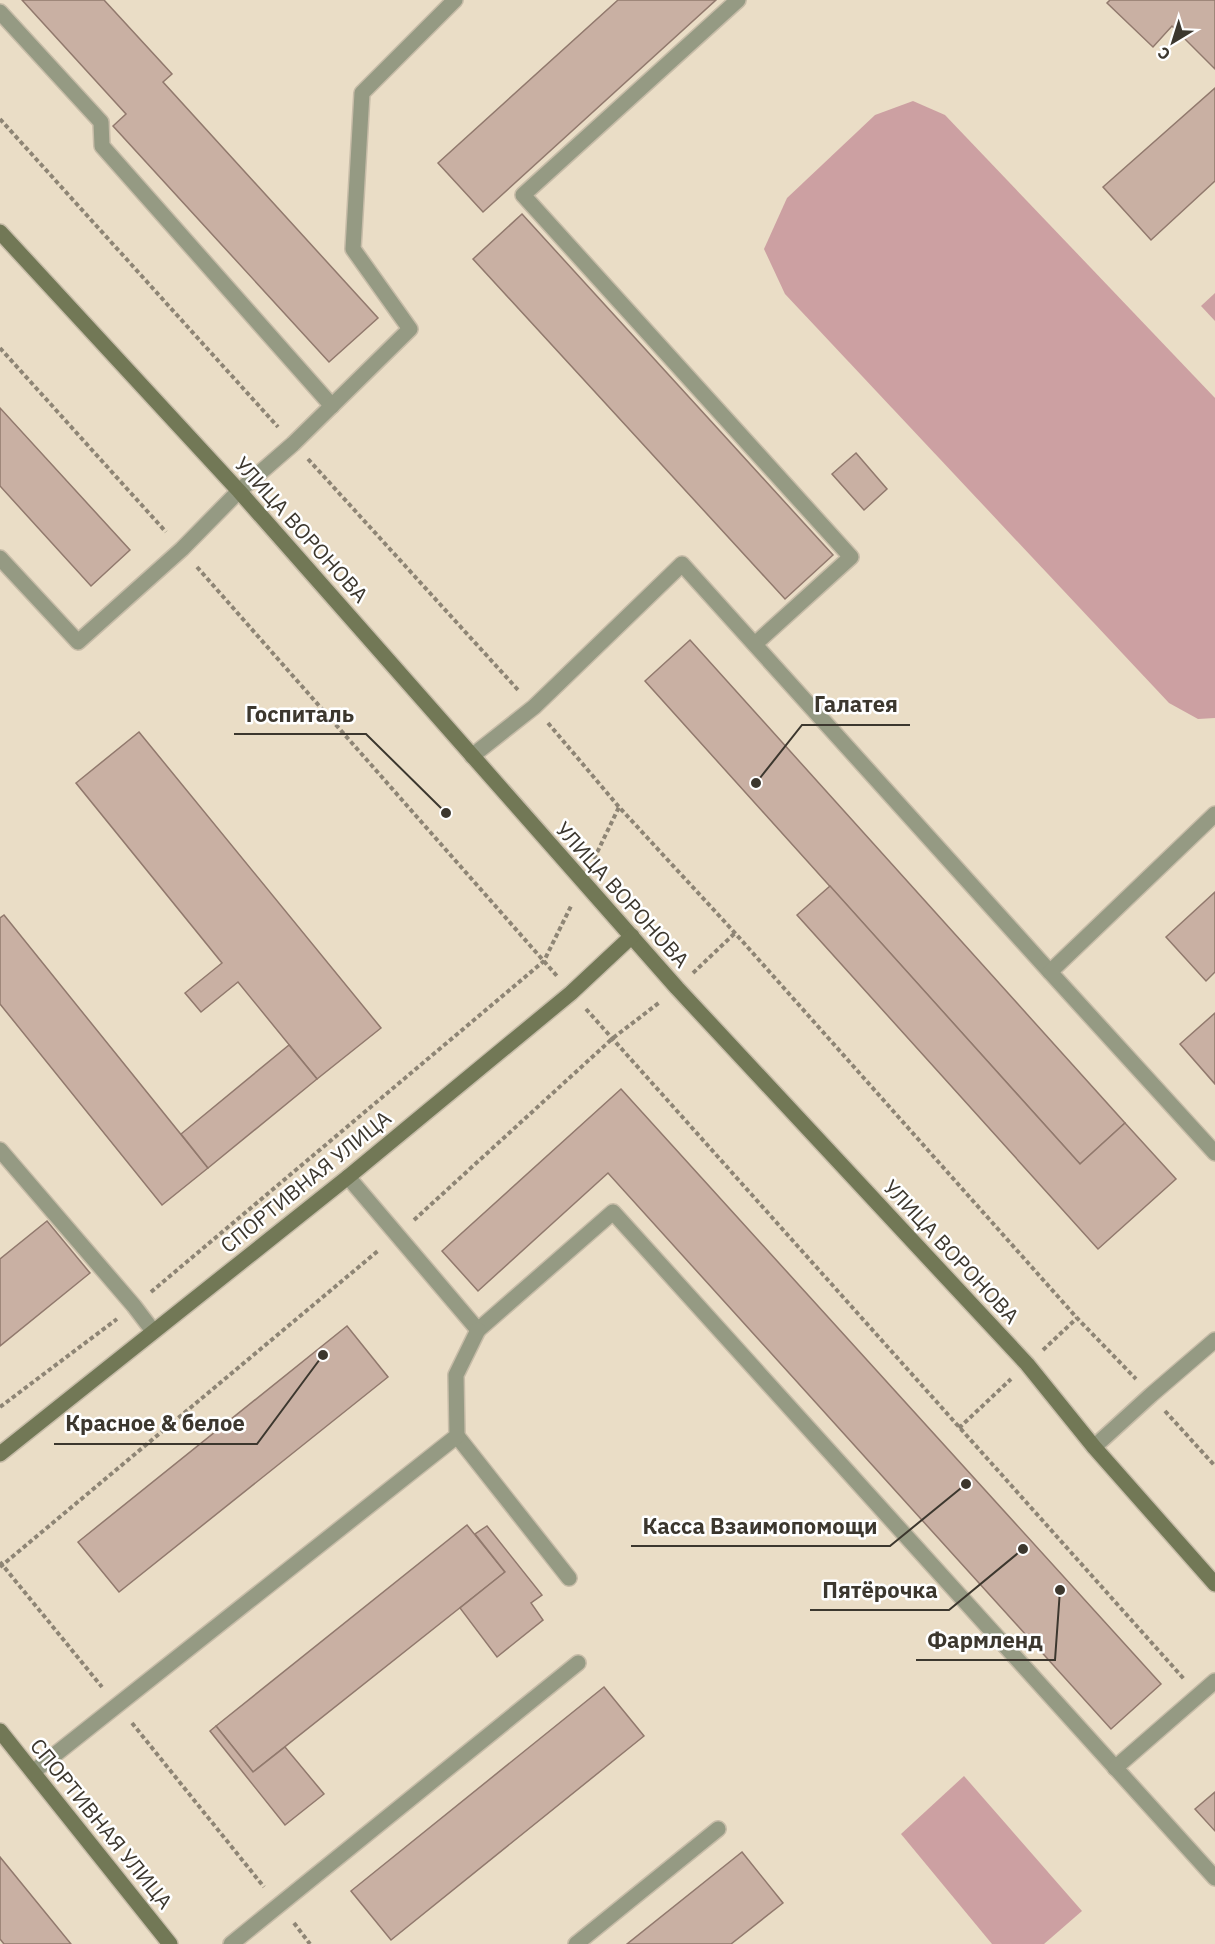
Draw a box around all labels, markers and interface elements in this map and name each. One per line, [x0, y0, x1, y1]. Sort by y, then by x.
north arrow [1143, 12, 1203, 72]
text: С [1154, 43, 1174, 65]
street label: УЛИЦА ВОРОНОВА [229, 450, 375, 608]
callout: Галатея [802, 685, 910, 725]
text: Галатея [814, 689, 898, 718]
callout: Госпиталь [234, 694, 366, 734]
text: Госпиталь [246, 699, 354, 728]
street label: УЛИЦА ВОРОНОВА [550, 815, 696, 973]
street label: СПОРТИВНАЯ УЛИЦА [214, 1104, 397, 1259]
street label: УЛИЦА ВОРОНОВА [878, 1173, 1026, 1329]
callout: Красное & белое [54, 1404, 257, 1444]
text: Красное & белое [65, 1408, 245, 1437]
callout: Касса Взаимопомощи [631, 1506, 890, 1546]
text: Касса Взаимопомощи [643, 1511, 877, 1540]
callout: Пятёрочка [810, 1570, 949, 1610]
text: Пятёрочка [822, 1575, 938, 1604]
callout: Фармленд [916, 1620, 1055, 1660]
text: Фармленд [927, 1625, 1043, 1654]
street label: СПОРТИВНАЯ УЛИЦА [24, 1732, 179, 1915]

